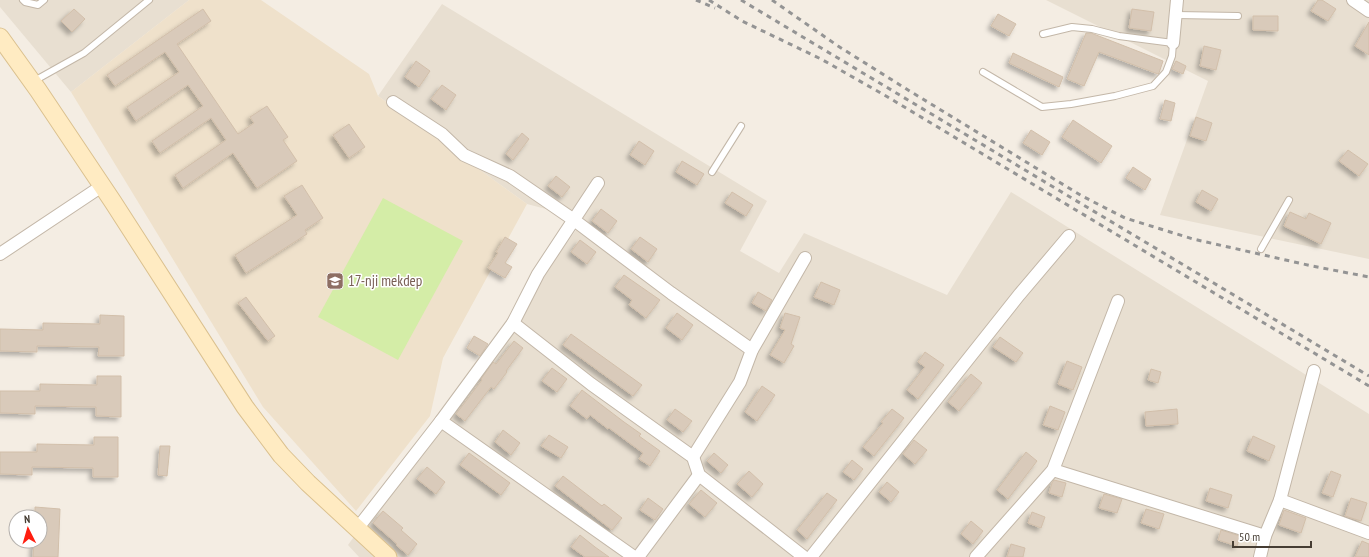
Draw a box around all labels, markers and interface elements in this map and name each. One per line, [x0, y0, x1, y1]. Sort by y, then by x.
school or university icon: 17-nji mekdep [325, 271, 345, 291]
place label: 17-nji mekdep [348, 271, 422, 290]
north arrow [8, 509, 48, 549]
text: N [24, 512, 31, 526]
scale bar [1233, 523, 1311, 549]
text: 50 m [1239, 529, 1260, 544]

